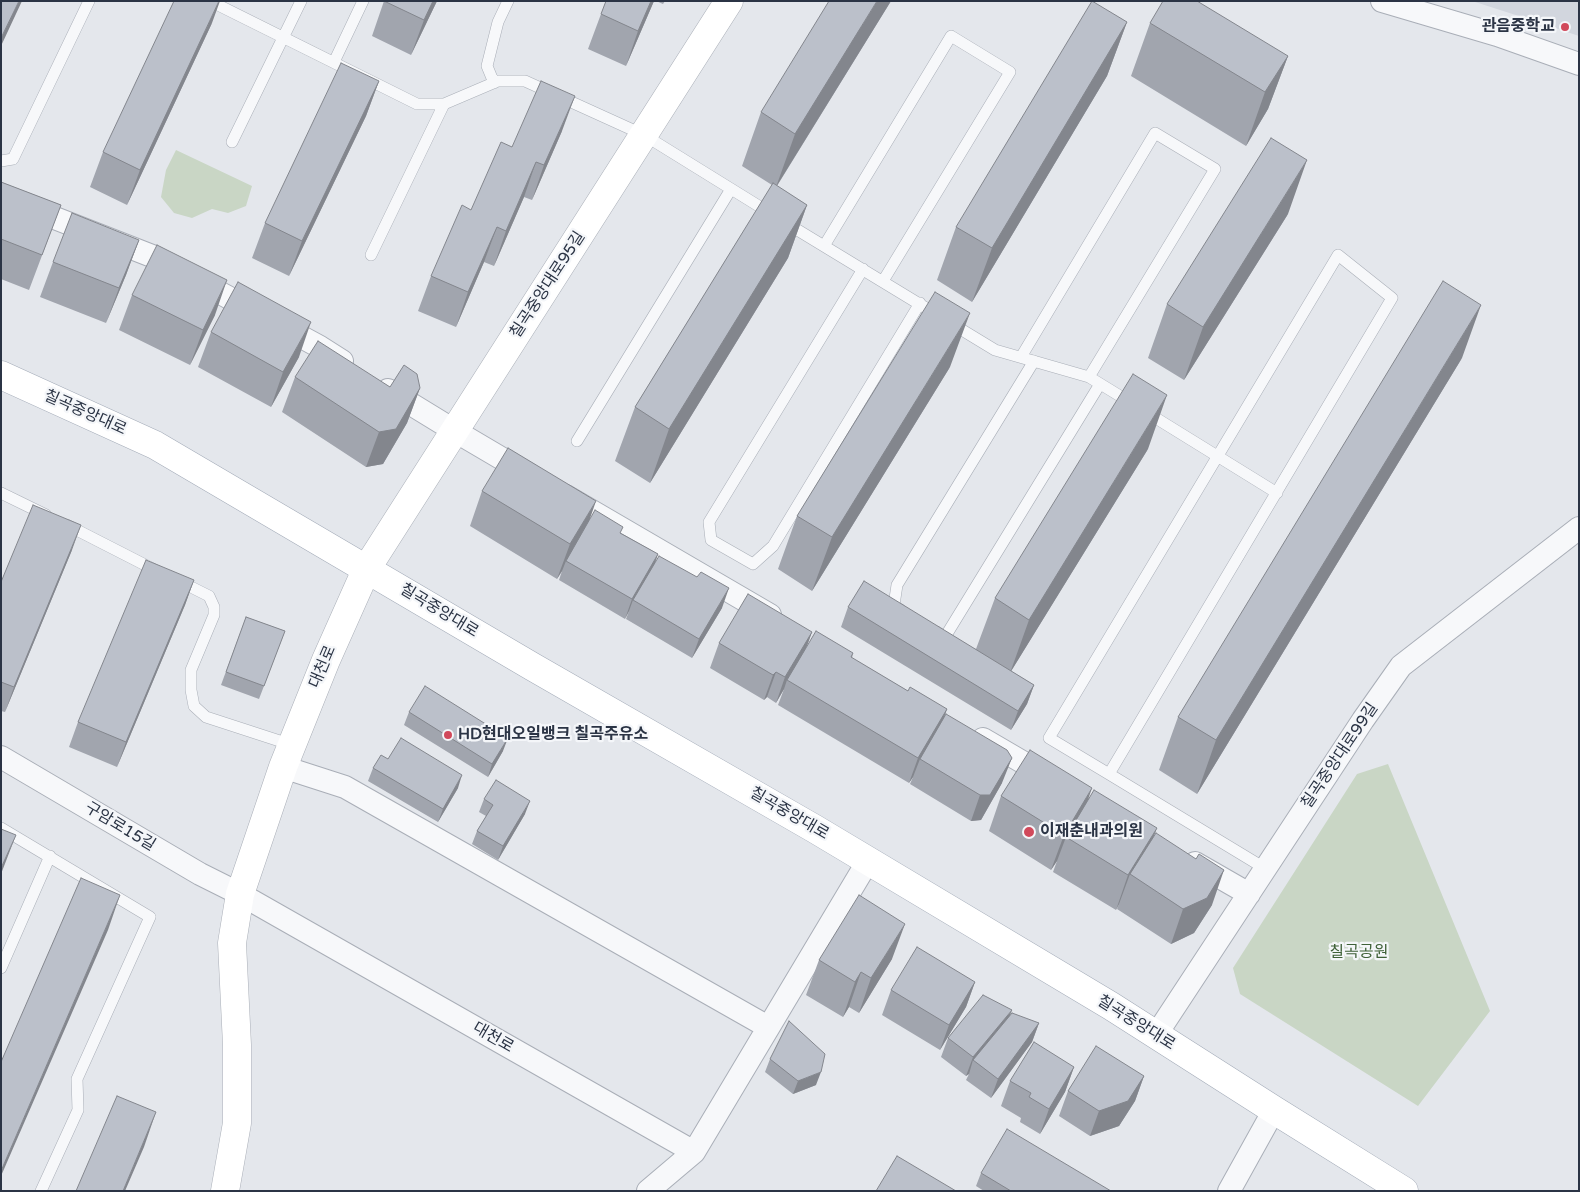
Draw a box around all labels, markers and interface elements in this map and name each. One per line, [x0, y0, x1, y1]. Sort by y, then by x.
place label: 관음중학교 [1481, 17, 1555, 37]
marker: 관음중학교 [1559, 21, 1571, 33]
street label: 칠곡중앙대로95길 [506, 228, 590, 342]
street label: 칠곡중앙대로 [41, 386, 129, 440]
street label: 칠곡중앙대로 [396, 580, 482, 642]
street label: 대천로 [306, 643, 340, 691]
street label: 칠곡중앙대로99길 [1298, 700, 1382, 812]
place label: HD현대오일뱅크 칠곡주유소 [458, 725, 648, 745]
marker: HD현대오일뱅크 칠곡주유소 [442, 729, 454, 741]
street label: 칠곡중앙대로 [746, 784, 832, 844]
street label: 구암로15길 [81, 798, 159, 856]
place label: 이재춘내과의원 [1040, 822, 1143, 842]
marker: 이재춘내과의원 [1022, 825, 1036, 839]
park label: 칠곡공원 [1330, 943, 1388, 963]
street label: 칠곡중앙대로 [1093, 991, 1179, 1055]
street label: 대천로 [469, 1019, 517, 1057]

